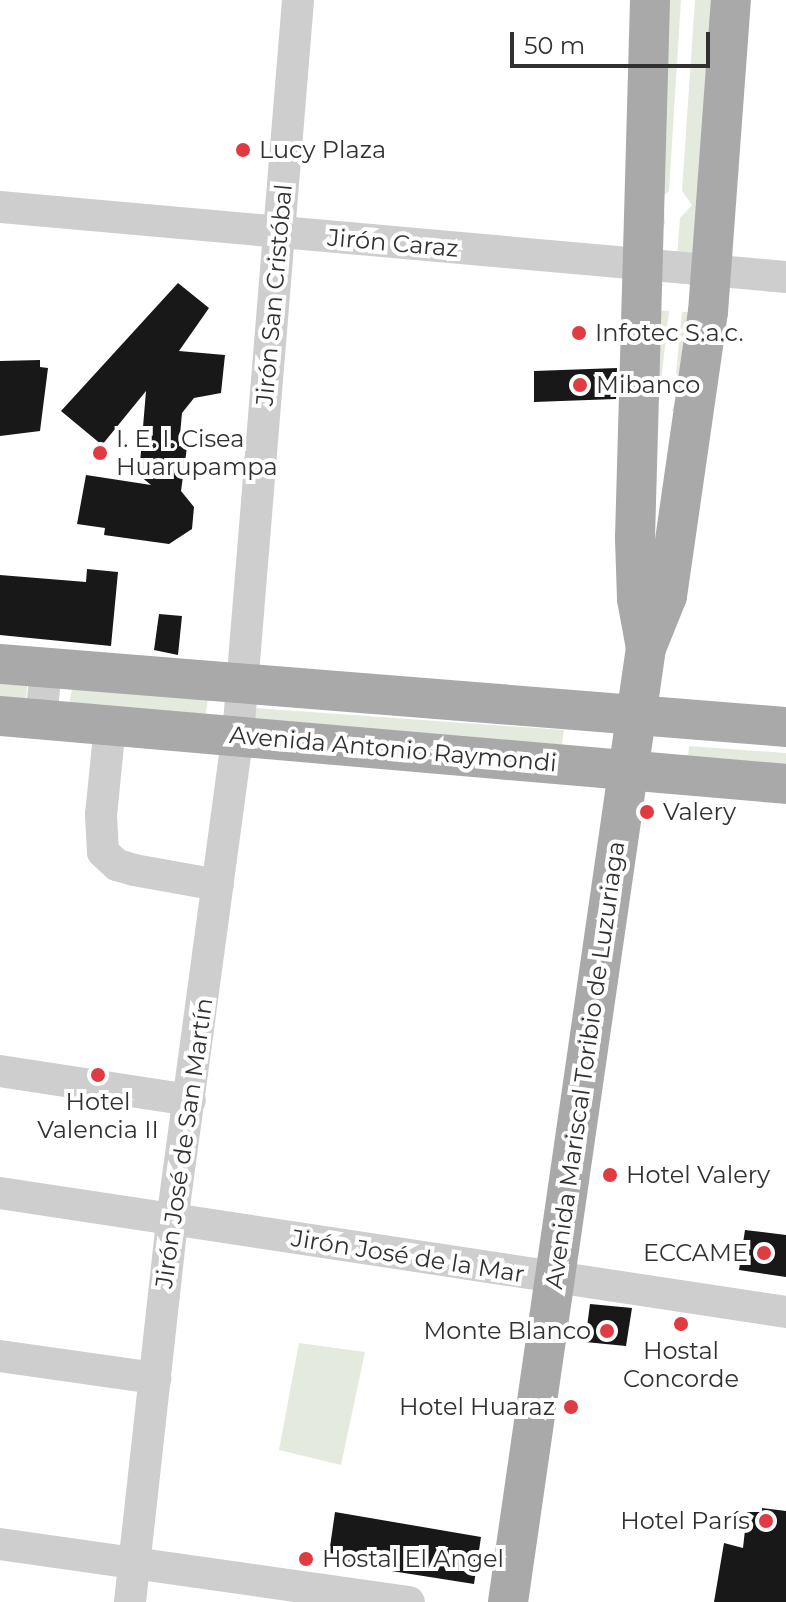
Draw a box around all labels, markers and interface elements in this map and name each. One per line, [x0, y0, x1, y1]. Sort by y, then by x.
scale bar [514, 16, 714, 66]
text: 50 m [524, 31, 585, 60]
place label: Lucy Plaza [259, 136, 386, 164]
marker: Lucy Plaza [234, 141, 252, 159]
street label: Jirón San Cristóbal [250, 183, 298, 407]
street label: Jirón Caraz [326, 223, 460, 263]
place label: Infotec S.a.c. [595, 319, 744, 347]
marker: Infotec S.a.c. [570, 324, 588, 342]
place label: Mibanco [596, 371, 700, 399]
marker: Mibanco [571, 376, 589, 394]
place label: I. E. I. Cisea Huarupampa [116, 425, 278, 481]
marker: I. E. I. Cisea Huarupampa [91, 444, 109, 462]
street label: Avenida Antonio Raymondi [228, 720, 558, 778]
place label: Valery [663, 798, 736, 826]
marker: Valery [638, 803, 656, 821]
street label: Avenida Mariscal Toribio de Luzuriaga [539, 839, 631, 1291]
street label: Jirón José de San Martín [149, 996, 219, 1290]
marker: Hotel Valencia II [89, 1066, 107, 1084]
place label: Hotel Valencia II [37, 1088, 159, 1144]
place label: Hotel Valery [626, 1161, 770, 1189]
marker: Hotel Valery [601, 1166, 619, 1184]
street label: Jirón José de la Mar [289, 1223, 527, 1289]
place label: ECCAME [643, 1239, 748, 1267]
marker: ECCAME [755, 1244, 773, 1262]
marker: Hostal Concorde [672, 1315, 690, 1333]
place label: Monte Blanco [423, 1317, 591, 1345]
marker: Monte Blanco [598, 1322, 616, 1340]
place label: Hostal Concorde [623, 1337, 739, 1393]
place label: Hotel Huaraz [399, 1393, 555, 1421]
marker: Hotel Huaraz [562, 1398, 580, 1416]
place label: Hotel París [620, 1507, 750, 1535]
marker: Hotel París [757, 1512, 775, 1530]
place label: Hostal El Angel [322, 1545, 504, 1573]
marker: Hostal El Angel [297, 1550, 315, 1568]

